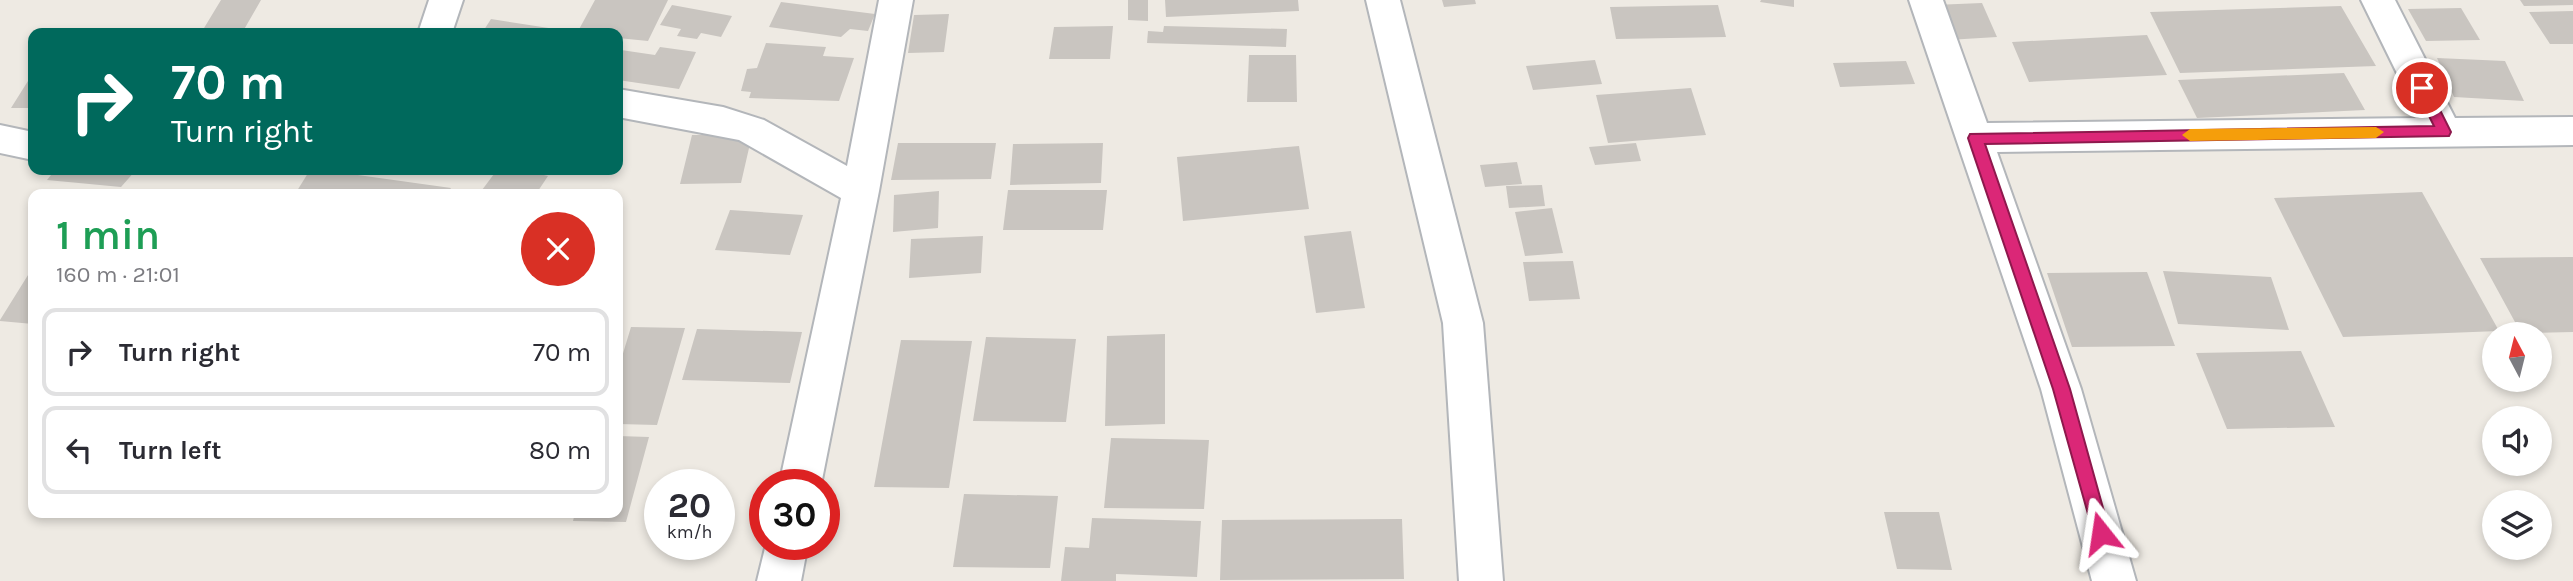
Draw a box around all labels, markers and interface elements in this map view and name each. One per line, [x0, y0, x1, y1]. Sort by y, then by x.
text: 70 m [171, 54, 285, 111]
icon: right [56, 56, 147, 147]
pin [2392, 58, 2452, 118]
icon: arrive [2403, 69, 2441, 107]
text: Turn right [171, 113, 313, 150]
text: 1 min [56, 210, 160, 260]
button: close [521, 212, 595, 286]
text: 160 m · 21:01 [56, 261, 180, 288]
north arrow [2482, 322, 2552, 392]
map controls [2482, 322, 2552, 560]
icon: right [60, 333, 98, 371]
text: Turn right [119, 337, 240, 368]
text: 70 m [533, 337, 591, 368]
button: sound [2482, 406, 2552, 476]
icon: left [60, 431, 98, 469]
text: Turn left [119, 435, 221, 466]
text: 80 m [529, 435, 591, 466]
speed limit sign: 30 [749, 469, 840, 560]
text: 20 [668, 485, 711, 526]
button: layers [2482, 490, 2552, 560]
position arrow [2064, 496, 2138, 570]
text: km/h [667, 521, 712, 543]

